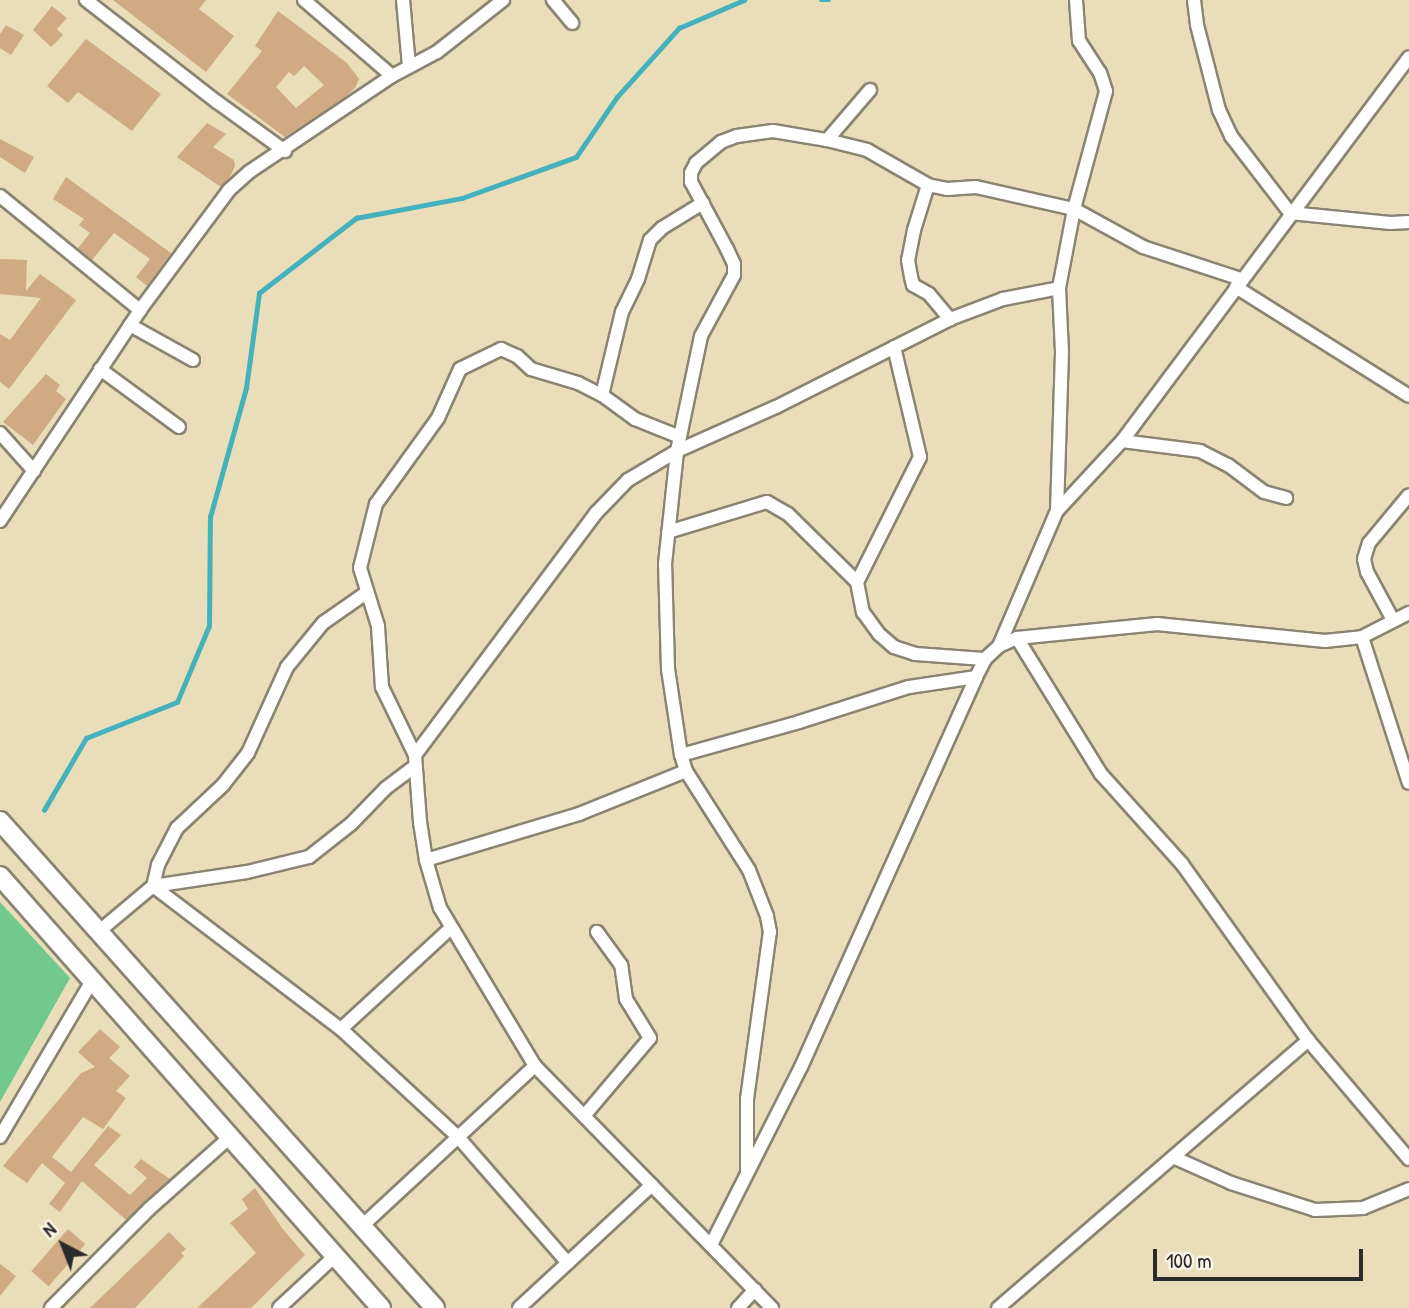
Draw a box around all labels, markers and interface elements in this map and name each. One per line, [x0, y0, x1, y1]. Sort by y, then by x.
north arrow [28, 1210, 98, 1280]
text: N [36, 1216, 61, 1242]
scale bar [1157, 1234, 1367, 1278]
text: 100 m [1166, 1246, 1212, 1275]

